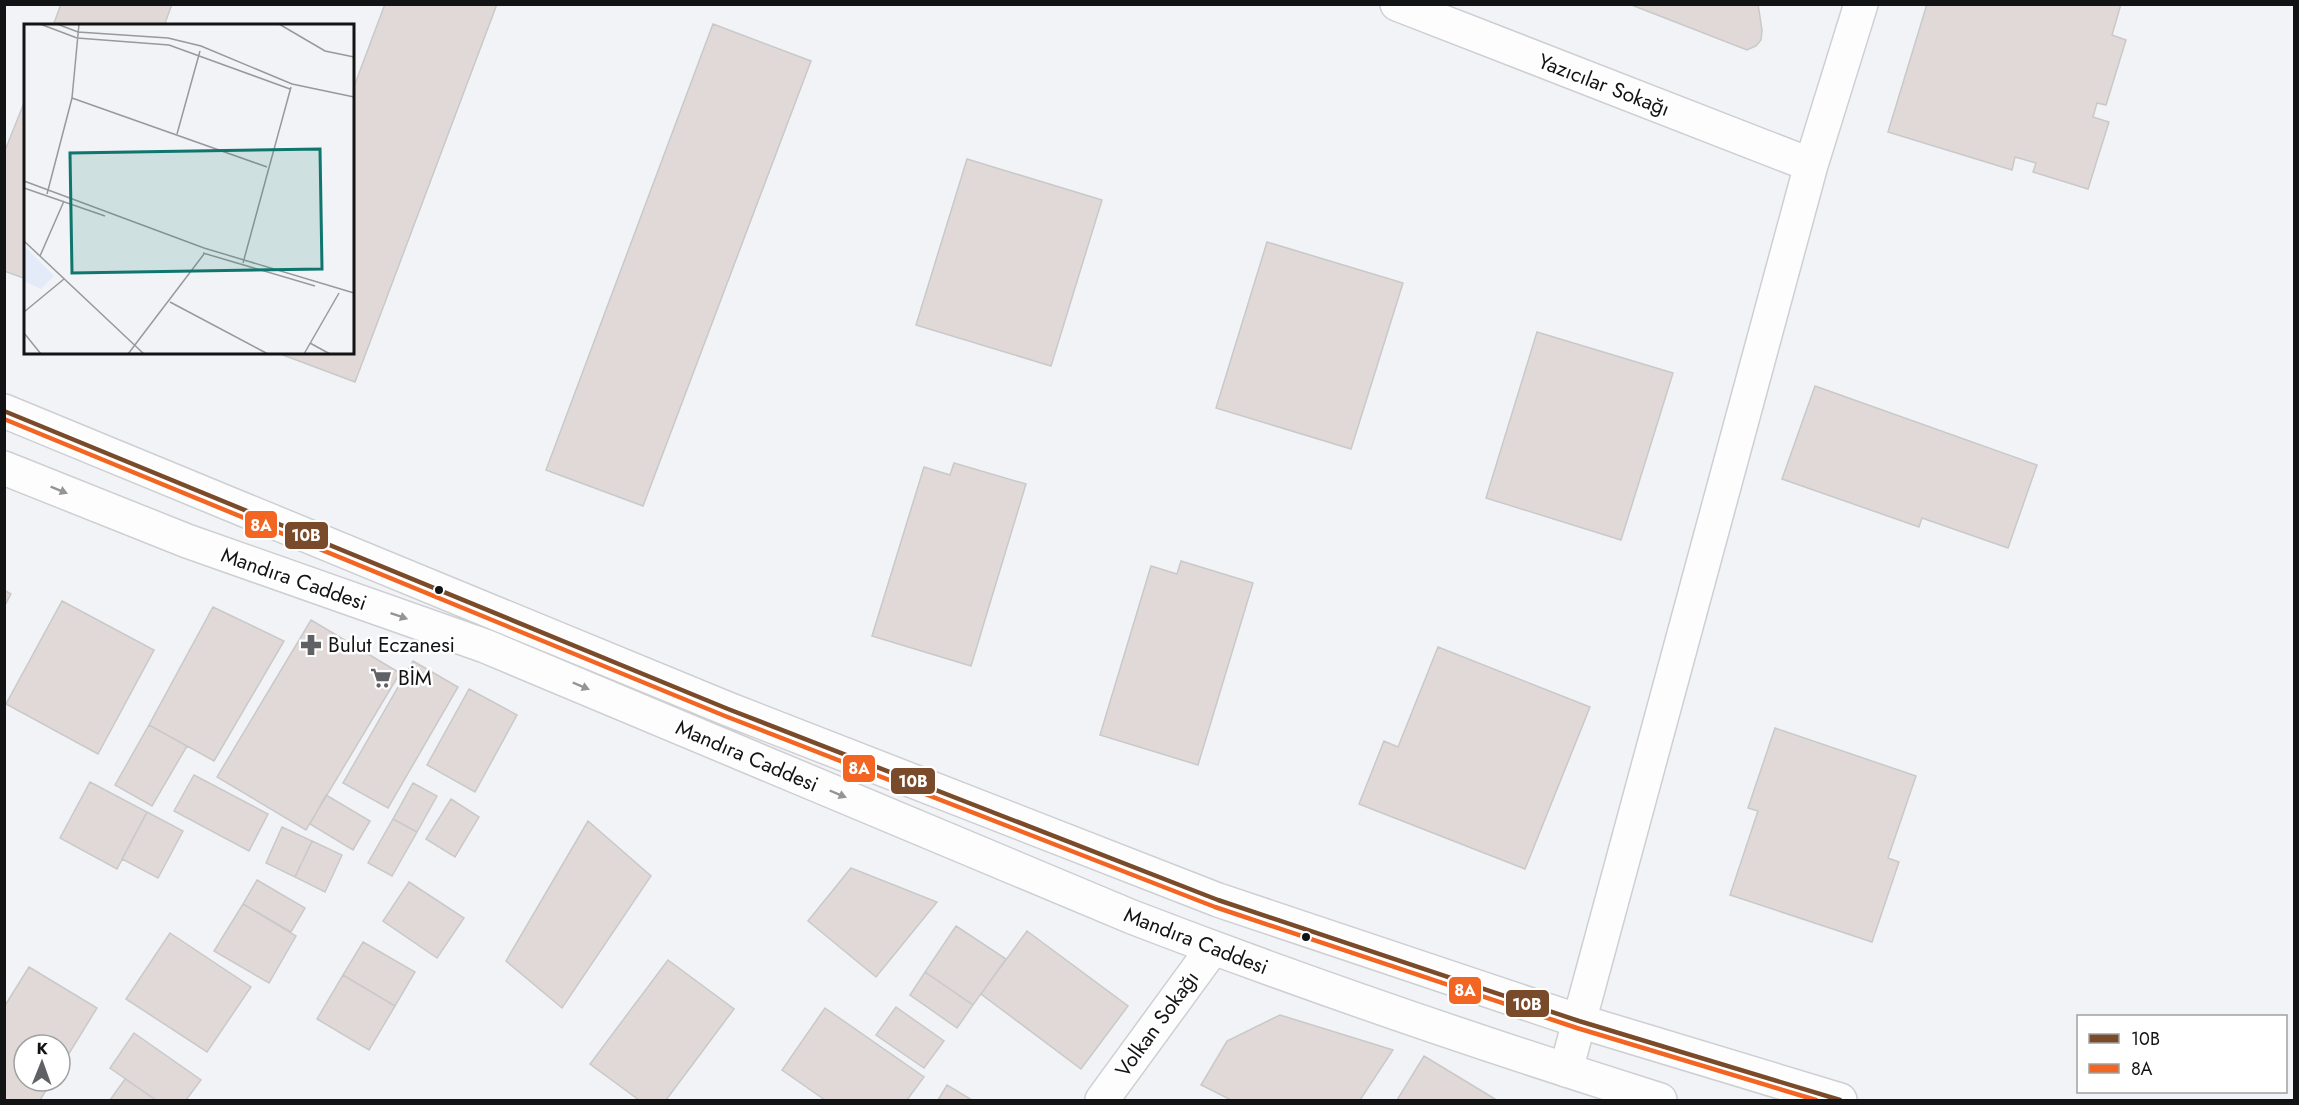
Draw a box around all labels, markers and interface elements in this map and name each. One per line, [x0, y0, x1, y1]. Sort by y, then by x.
inset map [24, 24, 354, 354]
street label: Yazıcılar Sokağı [1534, 46, 1674, 124]
one-way arrow [50, 486, 68, 495]
line badge: 8A [244, 510, 278, 539]
text: 8A [250, 514, 272, 537]
line badge: 10B [284, 521, 329, 550]
text: 10B [291, 524, 321, 547]
street label: Mandıra Caddesi [217, 540, 371, 618]
unlabelled marker [433, 584, 445, 596]
one-way arrow [390, 611, 408, 621]
place label: Bulut Eczanesi [328, 630, 455, 660]
pharmacy icon: Bulut Eczanesi [299, 633, 323, 657]
place label: BİM [398, 663, 432, 693]
supermarket icon: BİM [369, 666, 393, 690]
one-way arrow [572, 682, 590, 691]
street label: Mandıra Caddesi [671, 712, 823, 800]
line badge: 8A [842, 754, 876, 783]
text: 8A [848, 757, 870, 780]
line badge: 10B [890, 767, 936, 795]
text: 10B [898, 770, 928, 793]
one-way arrow [830, 789, 848, 799]
street label: Mandıra Caddesi [1120, 900, 1272, 982]
unlabelled marker [1300, 931, 1312, 943]
street label: Volkan Sokağı [1108, 965, 1206, 1083]
line badge: 8A [1448, 976, 1482, 1005]
text: 8A [1454, 979, 1476, 1002]
line badge: 10B [1505, 989, 1550, 1018]
text: 10B [1512, 993, 1542, 1016]
legend [2077, 1015, 2287, 1093]
text: 10B [2131, 1026, 2160, 1052]
north arrow [12, 1033, 72, 1093]
text: K [36, 1037, 49, 1060]
text: 8A [2131, 1056, 2153, 1082]

